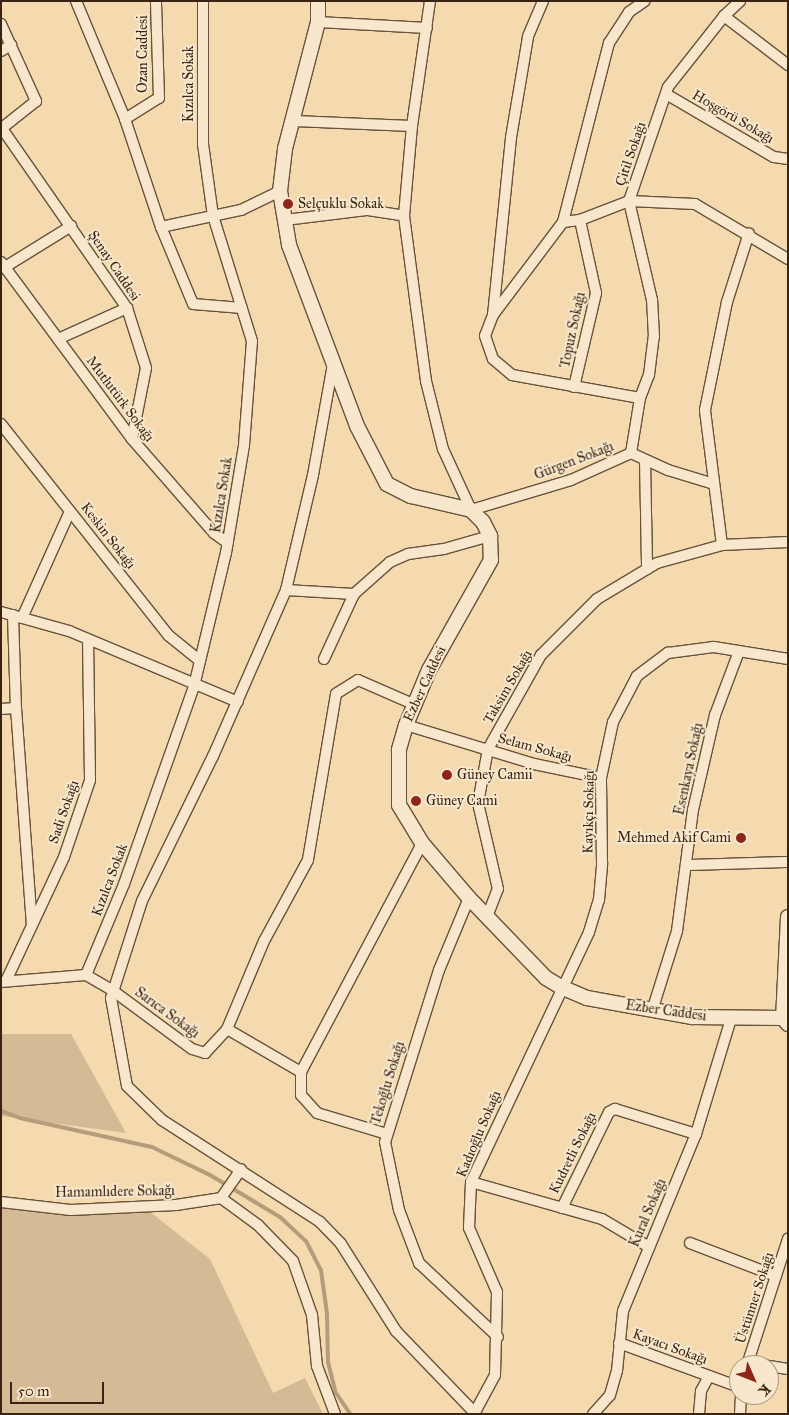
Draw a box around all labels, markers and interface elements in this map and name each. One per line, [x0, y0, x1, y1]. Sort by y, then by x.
street label: Ozan Caddesi [135, 15, 151, 93]
street label: Kızılca Sokak [181, 46, 197, 122]
street label: Hoşgörü Sokağı [689, 87, 777, 147]
street label: Çitil Sokağı [612, 120, 650, 188]
place label: Selçuklu Sokak [298, 196, 384, 212]
marker: Selçuklu Sokak [282, 198, 294, 210]
street label: Şenay Caddesi [84, 228, 144, 304]
street label: Topuz Sokağı [557, 290, 589, 370]
street label: Mutlutürk Sokağı [82, 353, 158, 445]
street label: Gürgen Sokağı [532, 438, 616, 484]
street label: Kızılca Sokak [208, 456, 236, 534]
street label: Keskin Sokağı [77, 499, 139, 573]
street label: Ezber Caddesi [400, 643, 450, 725]
street label: Taksim Sokağı [480, 647, 536, 727]
street label: Esenkaya Sokağı [671, 721, 707, 817]
street label: Selam Sokağı [496, 730, 574, 766]
place label: Güney Camii [457, 767, 533, 783]
marker: Güney Camii [441, 769, 453, 781]
street label: Kayıkçı Sokağı [580, 770, 598, 854]
street label: Sadi Sokağı [45, 778, 83, 846]
place label: Güney Cami [426, 793, 498, 809]
marker: Güney Cami [410, 795, 422, 807]
place label: Mehmed Akif Cami [617, 830, 731, 846]
marker: Mehmed Akif Cami [735, 832, 747, 844]
street label: Kızılca Sokak [88, 841, 132, 919]
street label: Sarıca Sokağı [131, 984, 203, 1042]
street label: Ezber Caddesi [624, 997, 708, 1025]
street label: Tekoğlu Sokağı [367, 1039, 409, 1127]
street label: Kadıoğlu Sokağı [453, 1088, 505, 1180]
street label: Kudretli Sokağı [546, 1109, 600, 1197]
street label: Kural Sokağı [626, 1176, 670, 1250]
street label: Hamamlıdere Sokağı [55, 1183, 175, 1201]
street label: Üstünner Sokağı [732, 1250, 778, 1346]
street label: Kayacı Sokağı [630, 1326, 710, 1368]
north arrow [729, 1355, 779, 1405]
scale bar [12, 1372, 106, 1404]
text: K [755, 1381, 774, 1400]
text: 50 m [18, 1382, 50, 1400]

